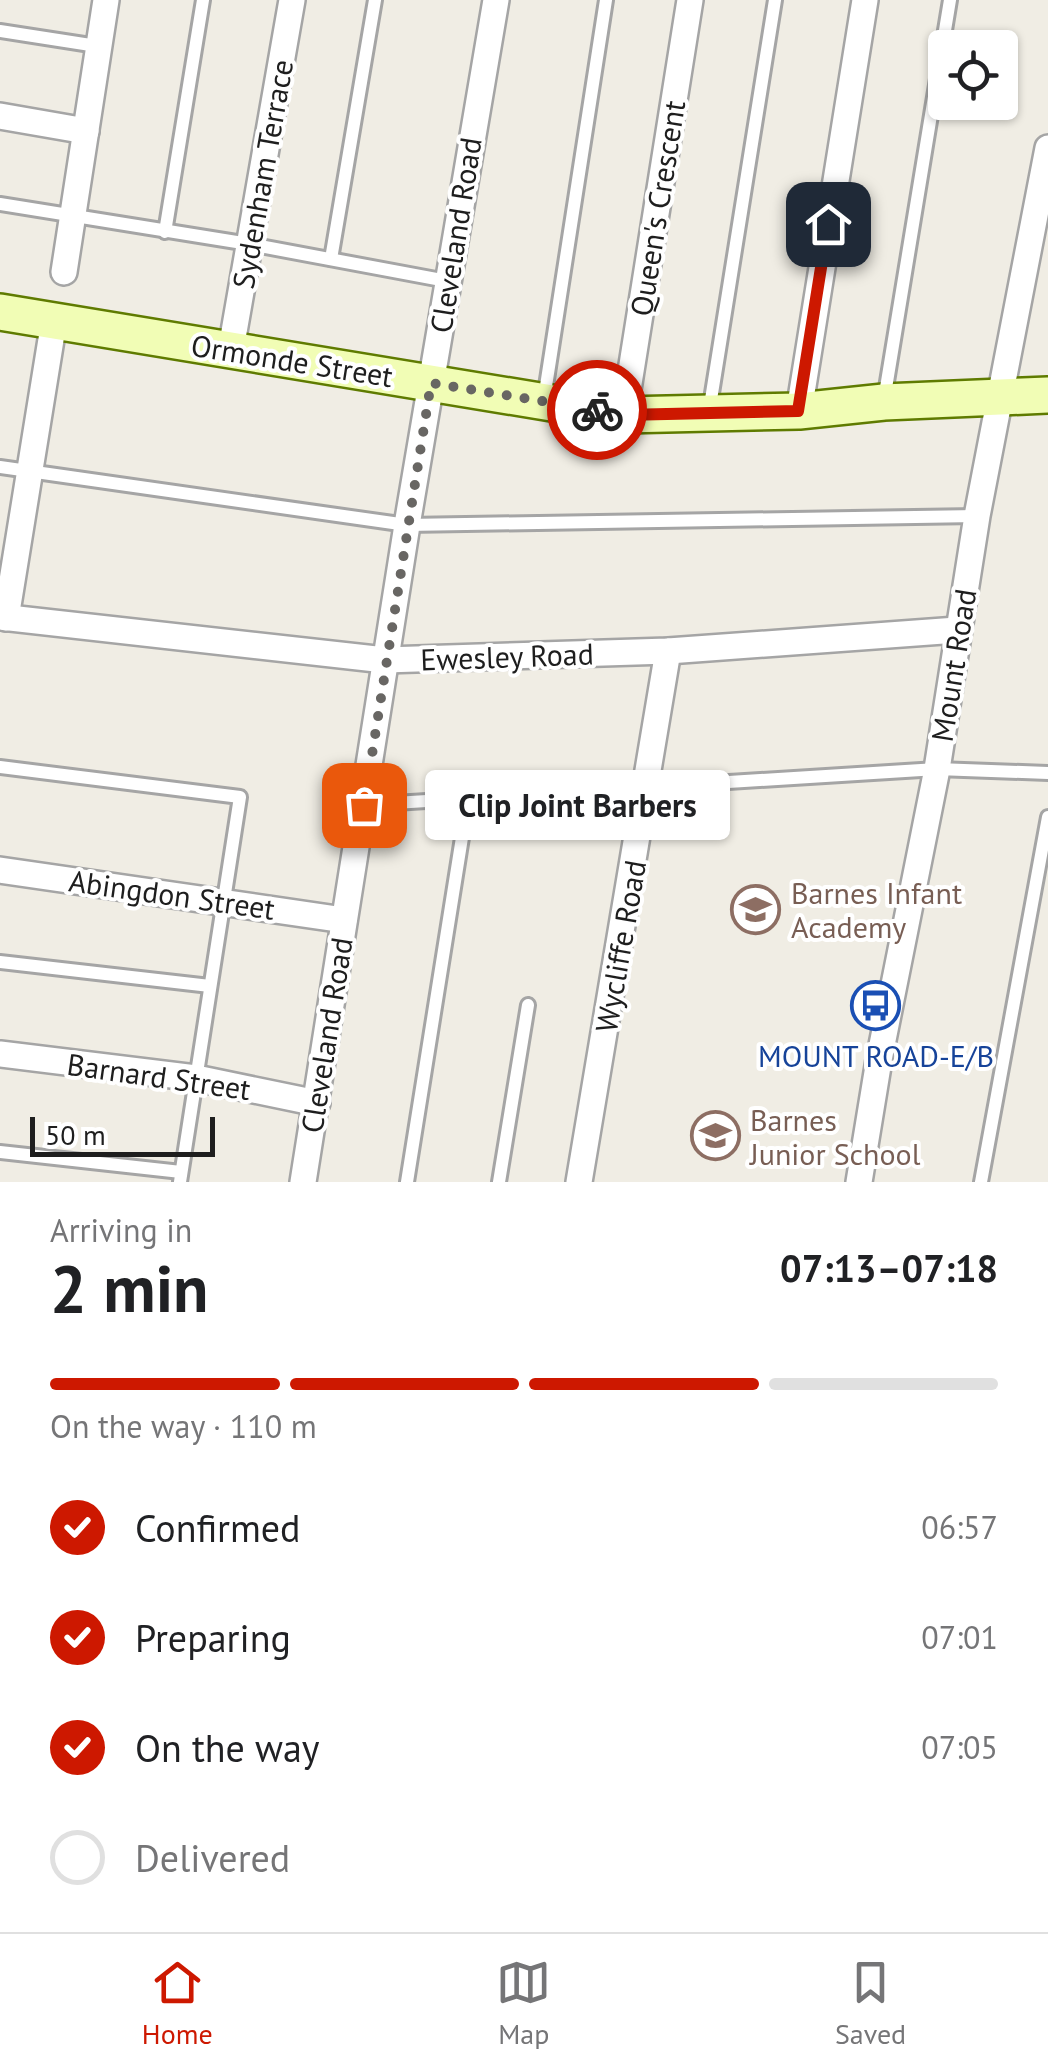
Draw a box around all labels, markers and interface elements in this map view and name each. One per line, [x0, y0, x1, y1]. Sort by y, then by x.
map controls [928, 30, 1018, 120]
button: locate [928, 30, 1018, 120]
street label: Sydenham Terrace [223, 56, 301, 292]
street label: Queen's Crescent [621, 97, 693, 319]
street label: Cleveland Road [420, 134, 490, 336]
pin [786, 182, 871, 267]
icon: home [801, 197, 856, 252]
street label: Ormonde Street [188, 325, 396, 395]
courier [547, 360, 647, 460]
icon: bike [570, 383, 625, 438]
street label: Mount Road [922, 586, 984, 744]
street label: Ewesley Road [420, 633, 594, 679]
pin [322, 763, 407, 848]
callout: Clip Joint Barbers [424, 770, 729, 840]
icon: bag [337, 778, 392, 833]
text: Clip Joint Barbers [458, 784, 697, 826]
street label: Wycliffe Road [586, 857, 654, 1035]
street label: Abingdon Street [67, 860, 277, 928]
place label: Barnes Infant Academy [791, 873, 962, 946]
school or university icon: Barnes Infant Academy [730, 883, 782, 935]
street label: Cleveland Road [291, 934, 361, 1136]
bus stop icon: MOUNT ROAD-E/B [850, 980, 902, 1032]
place label: MOUNT ROAD-E/B [758, 1036, 994, 1075]
street label: Barnard Street [65, 1044, 253, 1108]
place label: Barnes Junior School [748, 1100, 921, 1173]
school or university icon: Barnes Junior School [689, 1110, 741, 1162]
scale bar [30, 1112, 215, 1156]
text: 50 m [45, 1116, 106, 1153]
text: Arriving in [50, 1209, 192, 1251]
text: 07:13–07:18 [780, 1243, 998, 1292]
text: 2 min [50, 1246, 209, 1330]
text: On the way · 110 m [50, 1405, 317, 1447]
icon: check [50, 1500, 105, 1555]
text: Confirmed [135, 1503, 301, 1552]
text: 06:57 [921, 1506, 998, 1548]
icon: check [50, 1610, 105, 1665]
text: Preparing [135, 1613, 291, 1662]
text: 07:01 [921, 1616, 998, 1658]
icon: check [50, 1720, 105, 1775]
text: On the way [135, 1723, 320, 1772]
text: 07:05 [921, 1726, 998, 1768]
text: Delivered [135, 1833, 290, 1882]
tab: Home [142, 1955, 213, 2052]
tab: Map [496, 1955, 551, 2052]
tab: Saved [835, 1955, 906, 2052]

